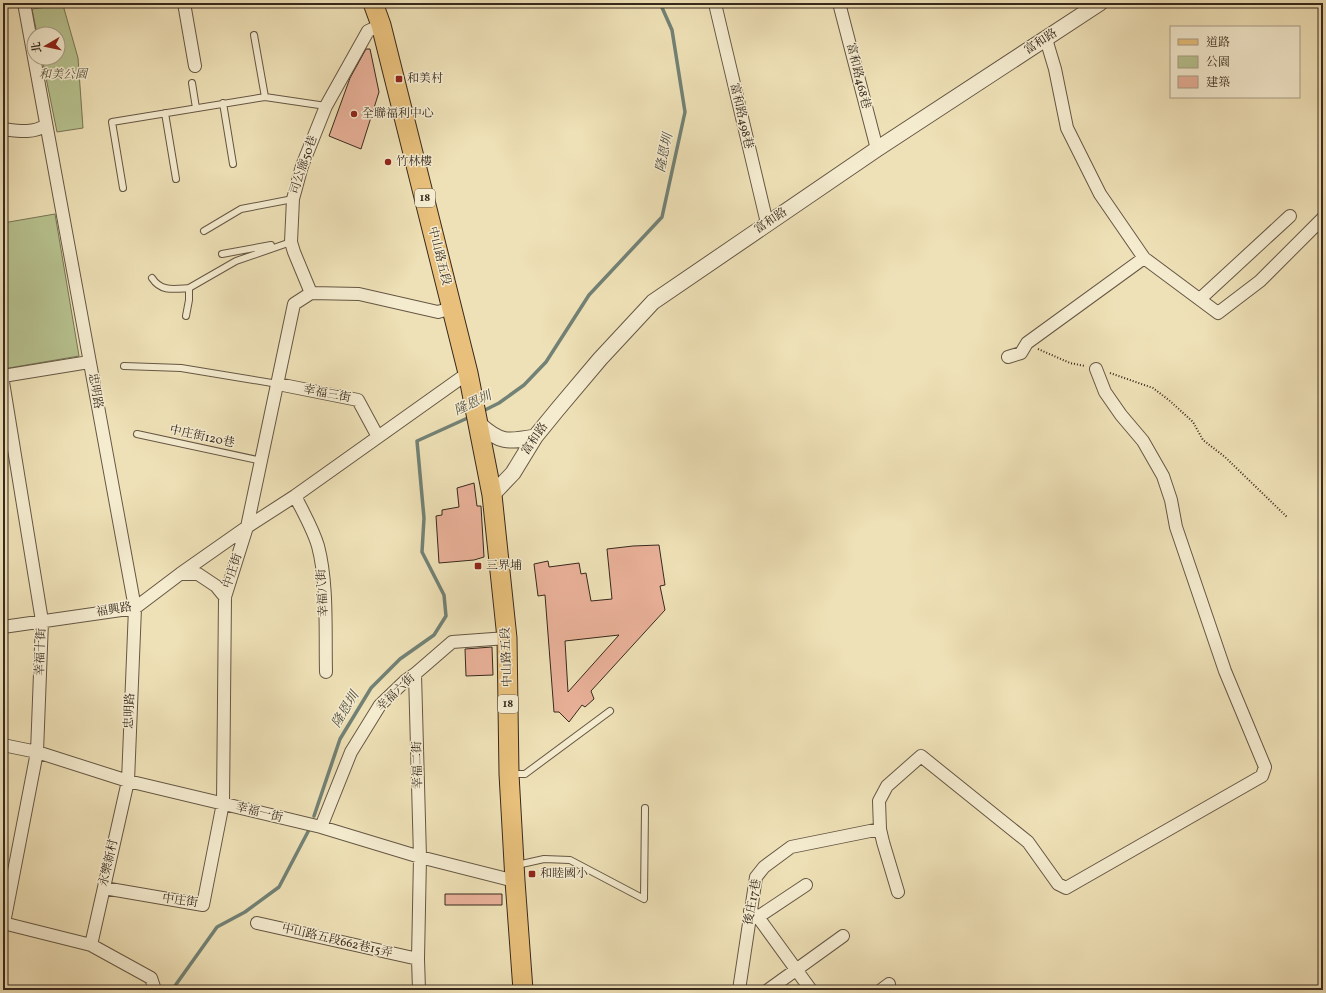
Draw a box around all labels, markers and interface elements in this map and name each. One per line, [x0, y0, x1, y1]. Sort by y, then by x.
street label: 富和路 [1022, 25, 1060, 59]
north arrow [26, 26, 66, 66]
legend [1170, 26, 1300, 98]
text: 道路 [1206, 35, 1230, 51]
text: 北 [29, 41, 46, 54]
street label: 富和路468巷 [842, 41, 874, 111]
text: 公園 [1206, 55, 1230, 71]
park label: 和美公園 [39, 67, 89, 83]
place label: 和美村 [407, 71, 443, 87]
marker: 和美村 [394, 74, 404, 84]
text: 建築 [1206, 75, 1230, 91]
street label: 富和路498巷 [726, 81, 756, 151]
place label: 全聯福利中心 [362, 106, 434, 122]
marker: 全聯福利中心 [349, 109, 359, 119]
water label: 隆恩圳 [652, 130, 678, 174]
street label: 司公廍50巷 [287, 134, 321, 196]
place label: 竹林樓 [396, 154, 432, 170]
marker: 竹林樓 [383, 157, 393, 167]
road number: 18 [415, 189, 435, 207]
street label: 富和路 [752, 204, 790, 238]
street label: 中山路五段 [424, 225, 454, 287]
street label: 忠明路 [84, 372, 106, 410]
street label: 幸福三街 [302, 382, 353, 407]
water label: 隆恩圳 [452, 387, 496, 420]
street label: 富和路 [518, 420, 552, 458]
street label: 中庄街120巷 [168, 422, 236, 452]
street label: 中庄街 [220, 550, 246, 591]
place label: 三界埔 [486, 558, 522, 574]
marker: 三界埔 [473, 561, 483, 571]
street label: 幸福八街 [314, 568, 332, 617]
street label: 福興路 [95, 599, 133, 621]
street label: 幸福十街 [32, 627, 50, 676]
street label: 中山路五段 [498, 627, 516, 687]
street label: 幸福六街 [373, 670, 420, 715]
water label: 隆恩圳 [328, 687, 365, 731]
street label: 忠明路 [121, 693, 139, 729]
road number: 18 [498, 695, 518, 713]
street label: 幸福二街 [410, 740, 426, 789]
street label: 幸福一街 [234, 799, 285, 827]
street label: 永樂新村 [96, 838, 122, 888]
place label: 和睦國小 [540, 866, 588, 882]
marker: 和睦國小 [527, 869, 537, 879]
street label: 後庄17巷 [741, 878, 765, 926]
street label: 中庄街 [161, 891, 200, 912]
street label: 中山路五段662巷15弄 [280, 920, 394, 962]

